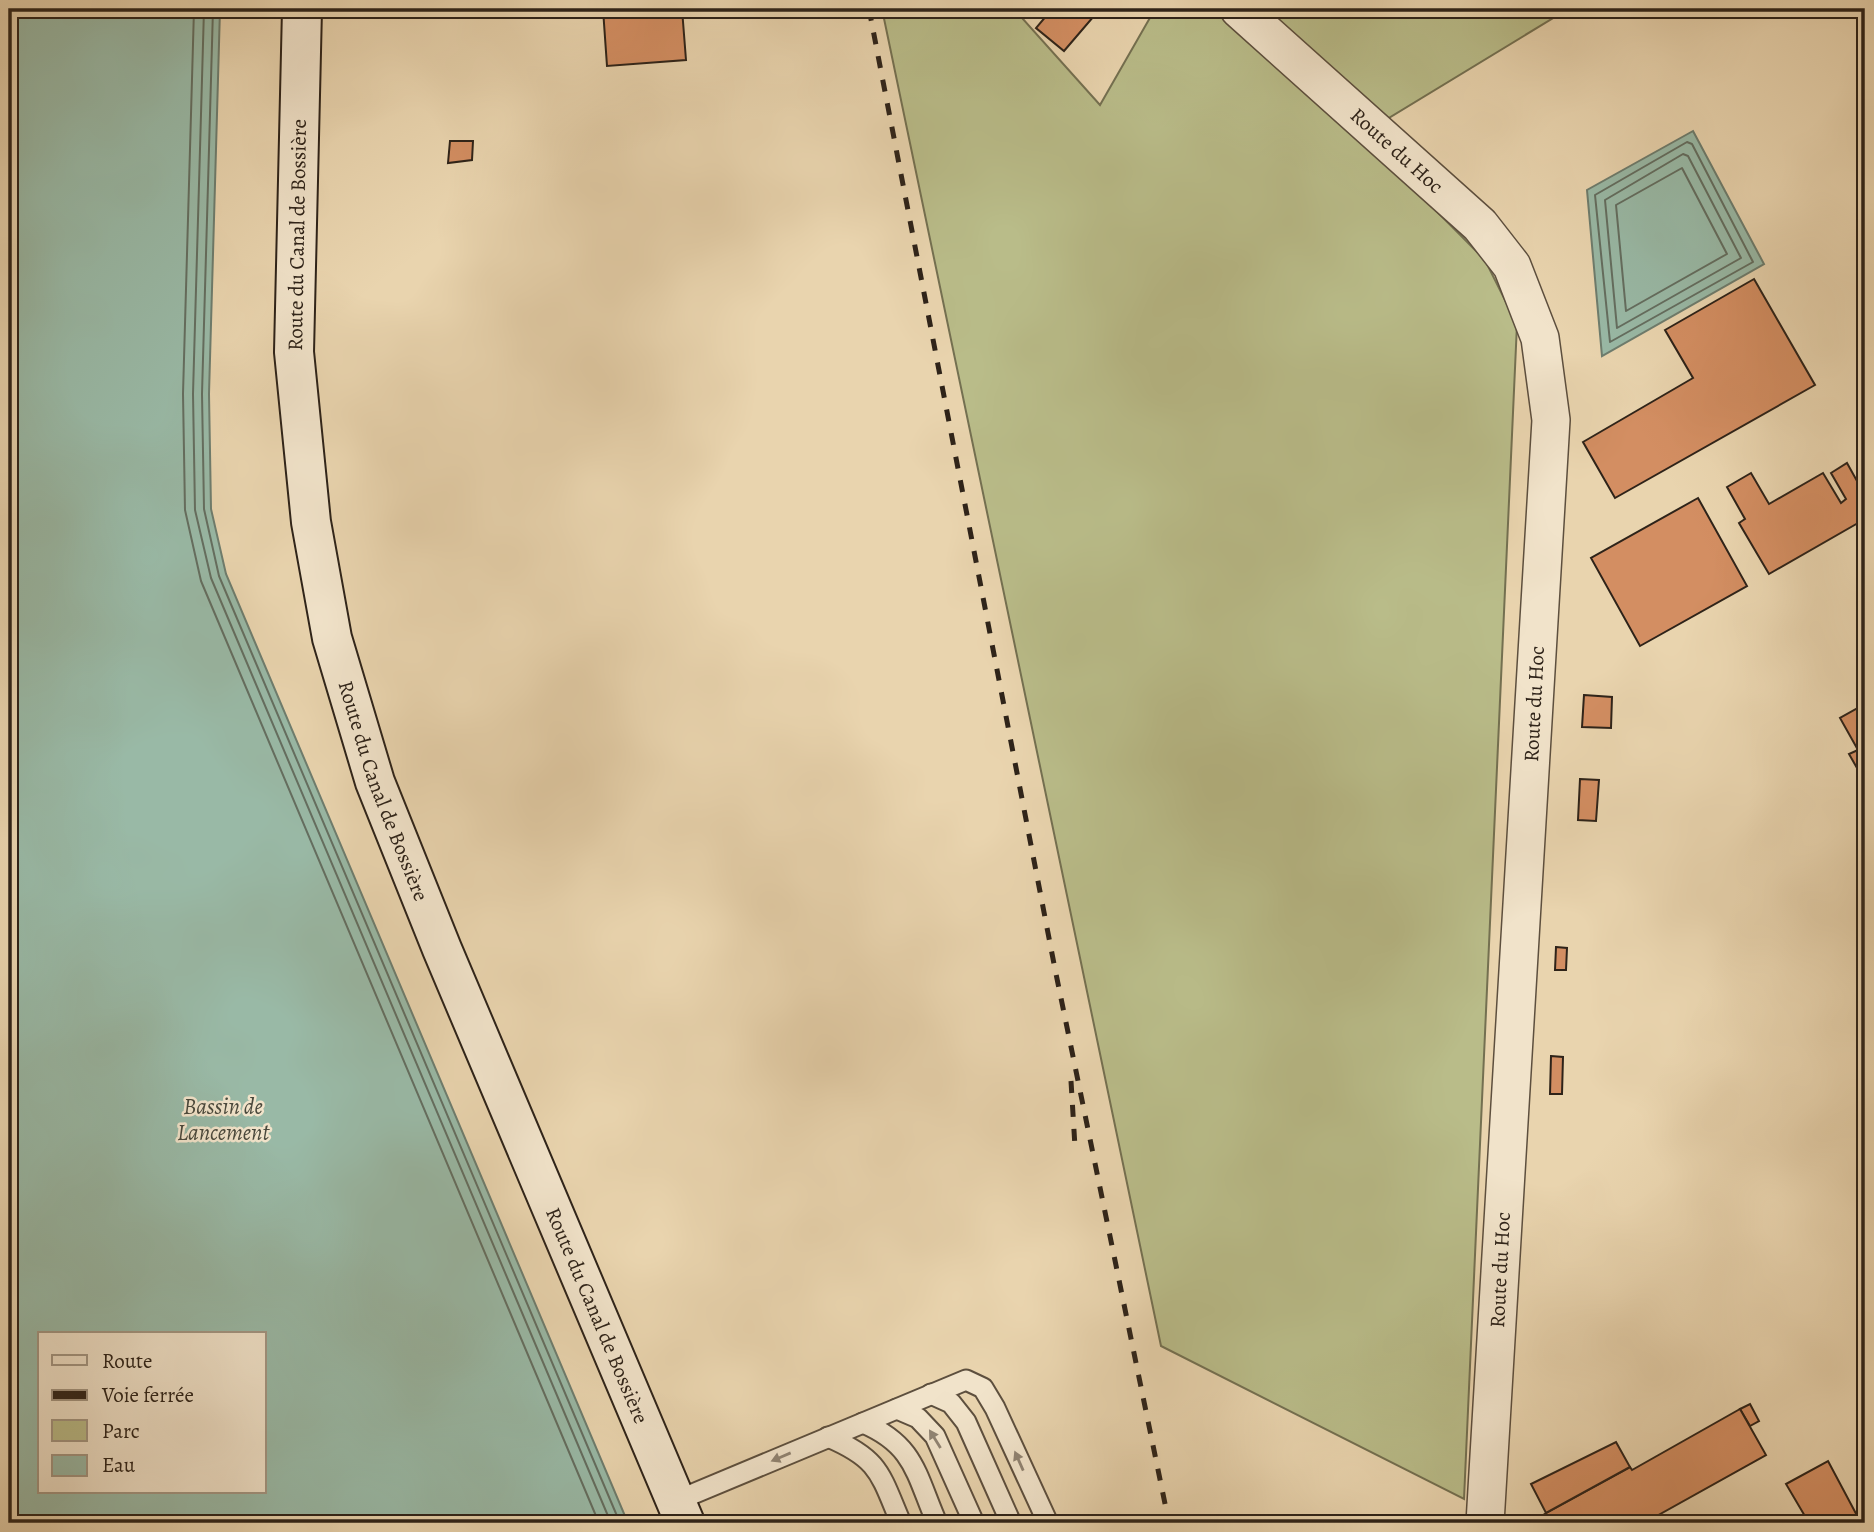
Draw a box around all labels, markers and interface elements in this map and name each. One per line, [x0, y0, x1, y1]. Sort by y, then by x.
street label: Route du Hoc [1344, 101, 1450, 200]
street label: Route du Canal de Bossière [281, 119, 313, 351]
street label: Route du Hoc [1517, 645, 1551, 763]
street label: Route du Canal de Bossière [331, 677, 435, 905]
water label: Bassin de Lancement [177, 1091, 271, 1148]
street label: Route du Canal de Bossière [539, 1203, 655, 1428]
street label: Route du Hoc [1483, 1211, 1517, 1329]
legend [38, 1332, 266, 1494]
text: Route [102, 1347, 152, 1375]
text: Voie ferrée [101, 1381, 194, 1409]
text: Parc [102, 1417, 140, 1445]
one-way arrow [929, 1430, 941, 1449]
text: Eau [102, 1451, 136, 1479]
one-way arrow [771, 1451, 791, 1463]
one-way arrow [1014, 1451, 1025, 1471]

